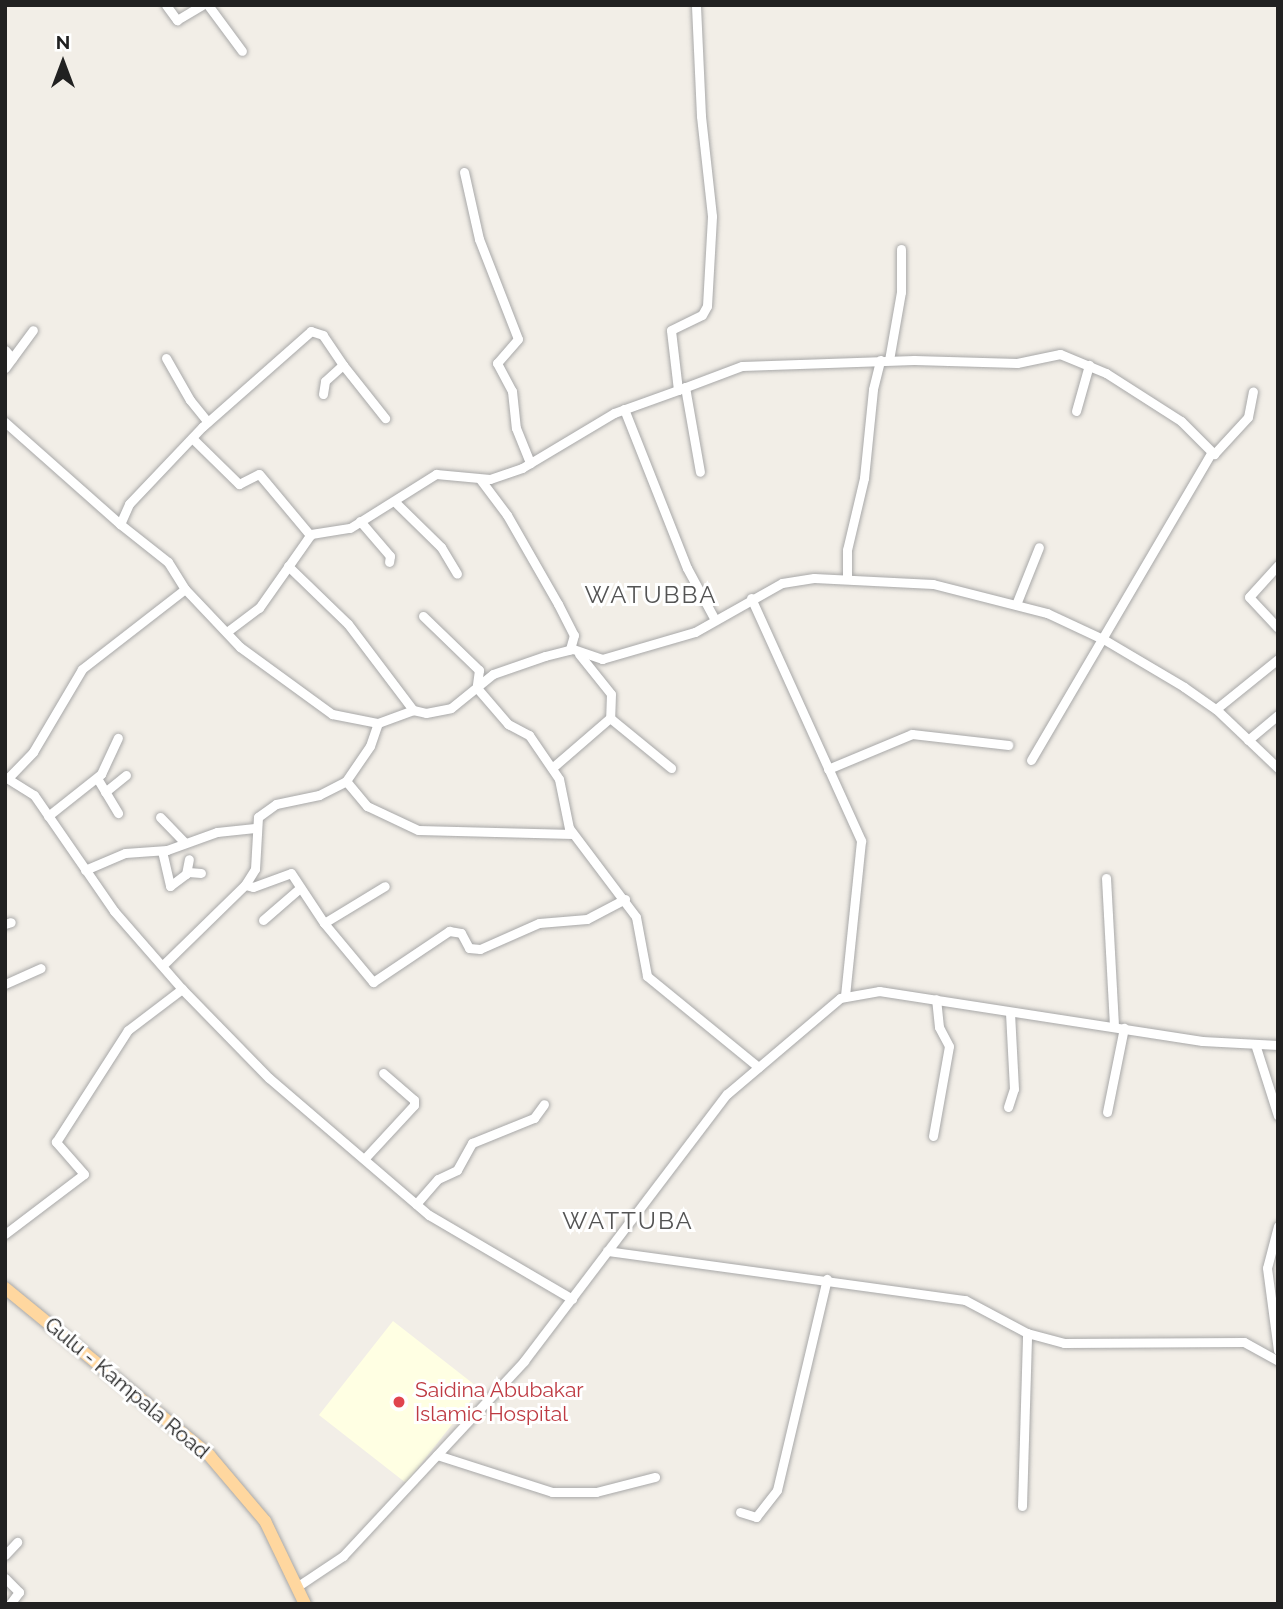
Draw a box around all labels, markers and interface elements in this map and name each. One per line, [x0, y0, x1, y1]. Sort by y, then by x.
north arrow [28, 28, 98, 98]
text: N [56, 31, 70, 53]
district label: WATUBBA [585, 581, 717, 609]
district label: WATTUBA [563, 1207, 693, 1235]
street label: Gulu - Kampala Road [40, 1312, 214, 1464]
place label: Saidina Abubakar Islamic Hospital [415, 1377, 584, 1427]
marker: Saidina Abubakar Islamic Hospital [389, 1392, 409, 1412]

